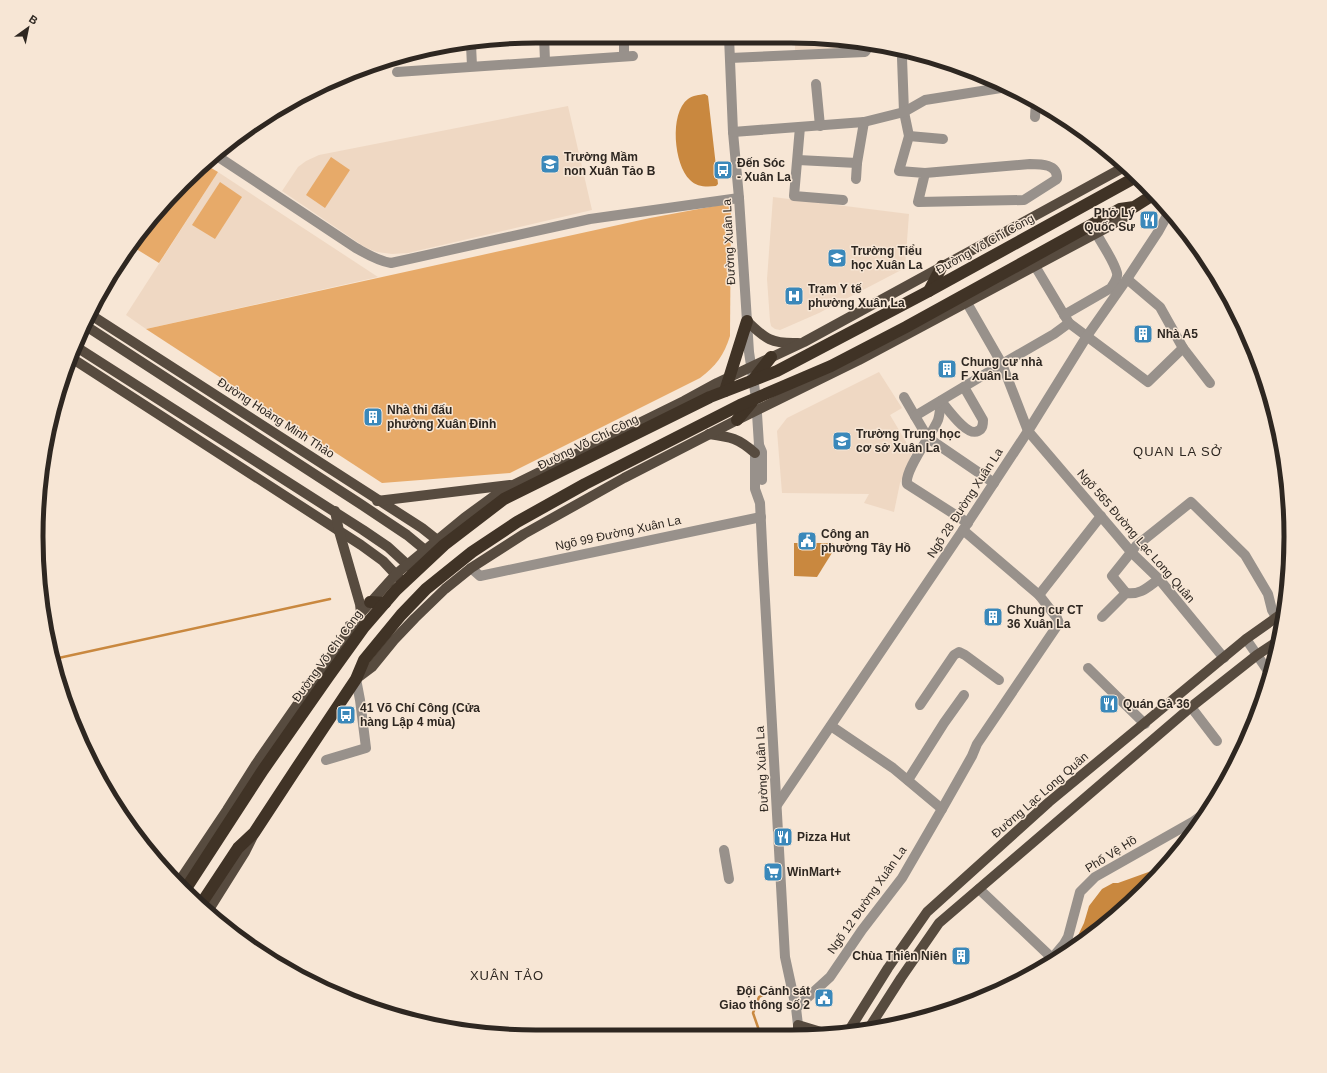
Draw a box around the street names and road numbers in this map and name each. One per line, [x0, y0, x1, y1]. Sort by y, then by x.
street label: Đường Xuân La [720, 198, 738, 285]
street label: Đường Võ Chí Công [934, 211, 1036, 277]
street label: Đường Hoàng Minh Thảo [215, 375, 337, 461]
street label: Đường Võ Chí Công [536, 412, 640, 472]
street label: Ngõ 28 Đường Xuân La [924, 445, 1006, 560]
street label: Ngõ 565 Đường Lạc Long Quân [1074, 466, 1198, 606]
street label: Ngõ 99 Đường Xuân La [554, 513, 682, 553]
street label: Đường Võ Chí Công [289, 607, 365, 705]
street label: Đường Xuân La [753, 725, 771, 812]
street label: Đường Lạc Long Quân [989, 749, 1091, 841]
street label: Phố Vệ Hồ [1083, 833, 1140, 875]
street label: Ngõ 12 Đường Xuân La [825, 843, 910, 956]

